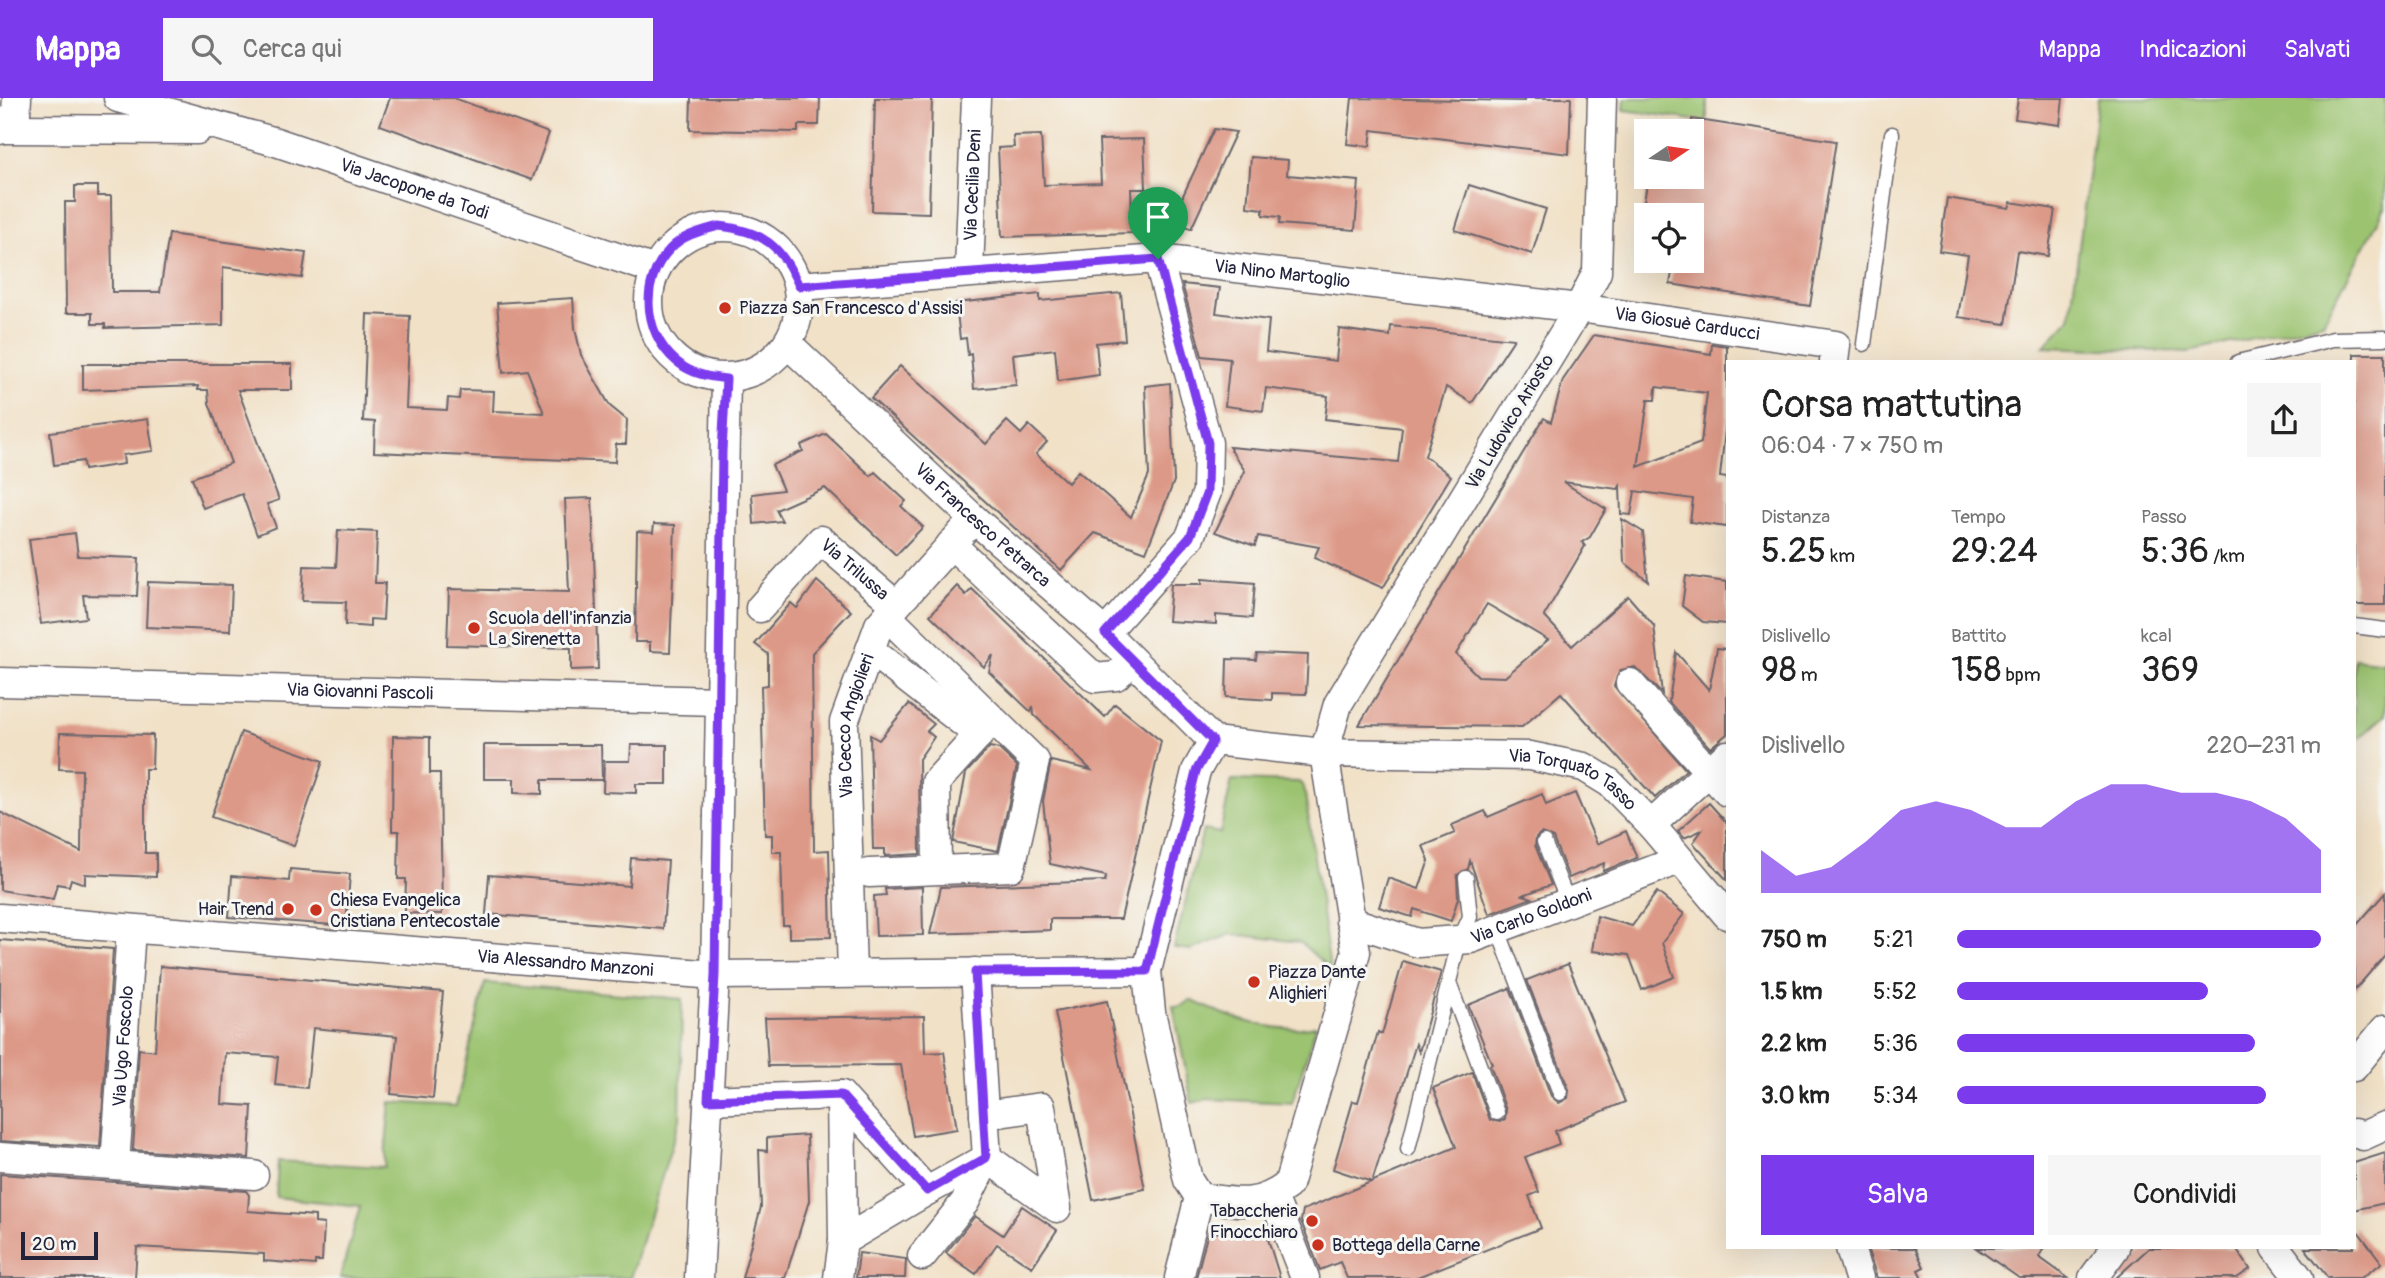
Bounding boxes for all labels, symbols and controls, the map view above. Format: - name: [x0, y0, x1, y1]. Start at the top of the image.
- search box: [163, 18, 653, 81]
- text: Mappa: [35, 29, 121, 70]
- icon: search: [187, 30, 225, 68]
- text: Cerca qui: [243, 33, 342, 65]
- text: Mappa: [2039, 35, 2101, 64]
- text: Indicazioni: [2139, 35, 2246, 64]
- text: Salvati: [2284, 35, 2350, 64]
- north arrow: [1634, 119, 1704, 189]
- map controls: [1634, 119, 1704, 273]
- street label: Via Cecilia Deni: [959, 129, 986, 241]
- street label: Via Jacopone da Todi: [337, 153, 492, 224]
- pin: [1128, 187, 1188, 259]
- icon: arrive: [1139, 198, 1177, 236]
- button: locate: [1634, 203, 1704, 273]
- street label: Via Nino Martoglio: [1213, 254, 1352, 293]
- place label: Piazza San Francesco d'Assisi: [739, 297, 963, 320]
- marker: Piazza San Francesco d'Assisi: [717, 300, 733, 316]
- street label: Via Giosuè Carducci: [1613, 302, 1761, 345]
- street label: Via Ludovico Ariosto: [1461, 350, 1560, 494]
- text: Corsa mattutina: [1761, 381, 2022, 429]
- button: share: [2247, 383, 2321, 457]
- text: 06:04 · 7 × 750 m: [1761, 431, 1943, 460]
- street label: Via Francesco Petrarca: [910, 458, 1056, 592]
- text: Distanza: [1761, 505, 1830, 529]
- text: Tempo: [1951, 505, 2006, 529]
- text: Passo: [2141, 505, 2187, 529]
- text: 5.25: [1761, 529, 1826, 573]
- text: 29:24: [1951, 529, 2038, 573]
- text: 5:36: [2141, 529, 2209, 573]
- street label: Via Trilussa: [816, 533, 894, 605]
- text: km: [1826, 544, 1855, 568]
- text: /km: [2209, 544, 2245, 568]
- place label: Scuola dell'infanzia La Sirenetta: [488, 607, 632, 651]
- marker: Scuola dell'infanzia La Sirenetta: [466, 620, 482, 636]
- text: Dislivello: [1761, 624, 1830, 648]
- text: Battito: [1951, 624, 2007, 648]
- text: kcal: [2141, 624, 2172, 648]
- text: 98: [1761, 648, 1797, 692]
- text: 158: [1951, 648, 2001, 692]
- text: 369: [2141, 648, 2199, 692]
- street label: Via Cecco Angiolieri: [833, 650, 879, 798]
- text: m: [1797, 663, 1818, 687]
- text: bpm: [2001, 663, 2041, 687]
- street label: Via Giovanni Pascoli: [286, 678, 433, 705]
- text: Dislivello: [1761, 731, 1845, 760]
- text: 220–231 m: [2207, 731, 2321, 760]
- street label: Via Torquato Tasso: [1509, 744, 1642, 816]
- street label: Via Carlo Goldoni: [1468, 883, 1595, 950]
- place label: Chiesa Evangelica Cristiana Pentecostale: [330, 889, 500, 933]
- place label: Hair Trend: [198, 898, 274, 921]
- marker: Hair Trend: [280, 901, 296, 917]
- marker: Chiesa Evangelica Cristiana Pentecostale: [308, 902, 324, 918]
- text: 750 m: [1761, 925, 1827, 954]
- text: 5:21: [1873, 925, 1913, 954]
- street label: Via Alessandro Manzoni: [476, 945, 654, 982]
- place label: Piazza Dante Alighieri: [1268, 961, 1366, 1005]
- marker: Piazza Dante Alighieri: [1246, 974, 1262, 990]
- text: 1.5 km: [1761, 977, 1823, 1006]
- text: 5:52: [1873, 977, 1917, 1006]
- street label: Via Ugo Foscolo: [107, 985, 139, 1108]
- text: 2.2 km: [1761, 1029, 1827, 1058]
- text: 5:36: [1873, 1029, 1918, 1058]
- text: 3.0 km: [1761, 1081, 1830, 1110]
- text: 5:34: [1873, 1081, 1918, 1110]
- button: Salva: [1761, 1155, 2034, 1235]
- button: Condividi: [2048, 1155, 2321, 1235]
- place label: Tabaccheria Finocchiaro: [1210, 1200, 1298, 1244]
- marker: Tabaccheria Finocchiaro: [1304, 1213, 1320, 1229]
- scale bar: [21, 1229, 98, 1261]
- text: 20 m: [32, 1232, 77, 1256]
- place label: Bottega della Carne: [1332, 1234, 1480, 1257]
- marker: Bottega della Carne: [1310, 1237, 1326, 1253]

